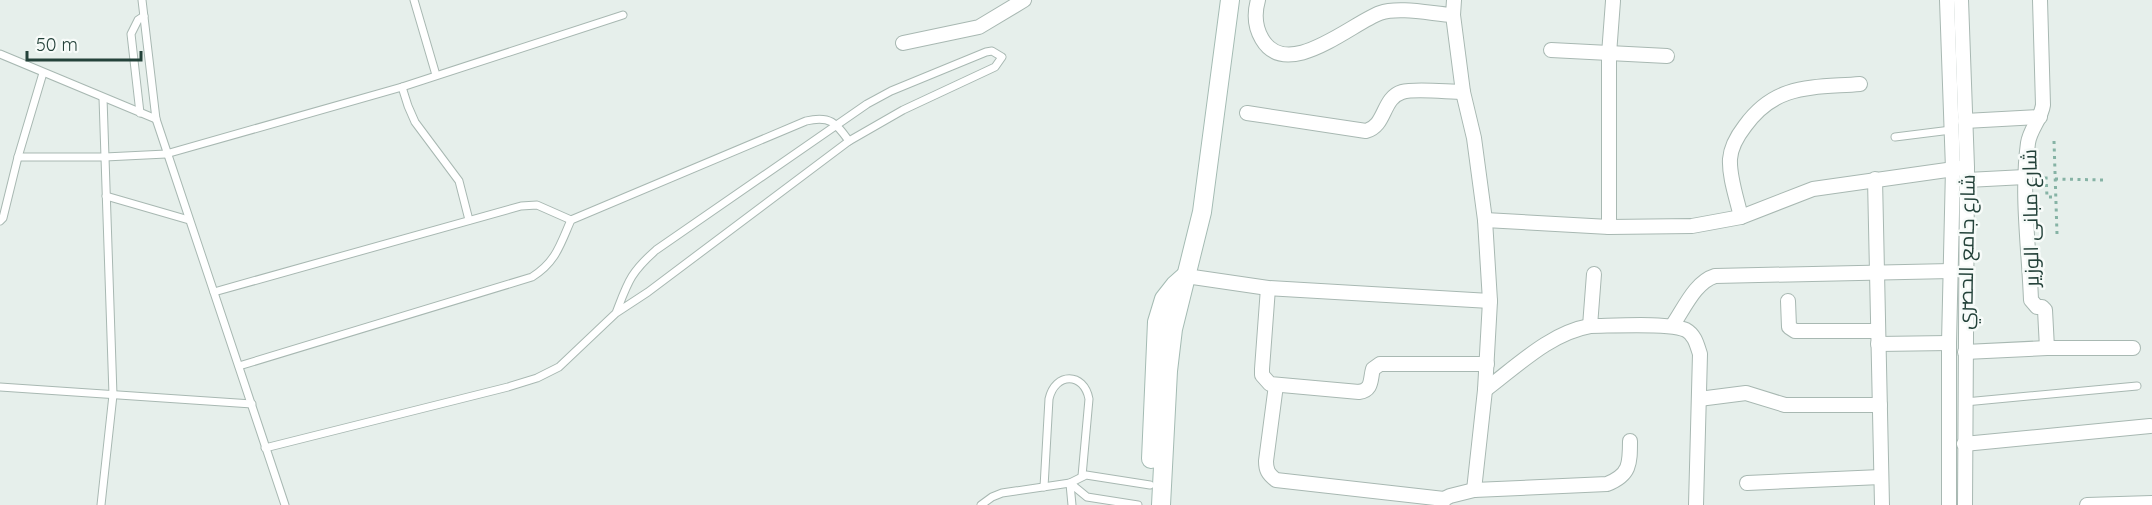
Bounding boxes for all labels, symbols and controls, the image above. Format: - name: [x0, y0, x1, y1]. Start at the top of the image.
- scale bar: [27, 24, 141, 62]
- text: 50 m: [36, 33, 78, 56]
- street label: شارع مبانى الوزير: [2016, 149, 2046, 288]
- street label: شارع جامع الحصري: [1952, 174, 1984, 330]

